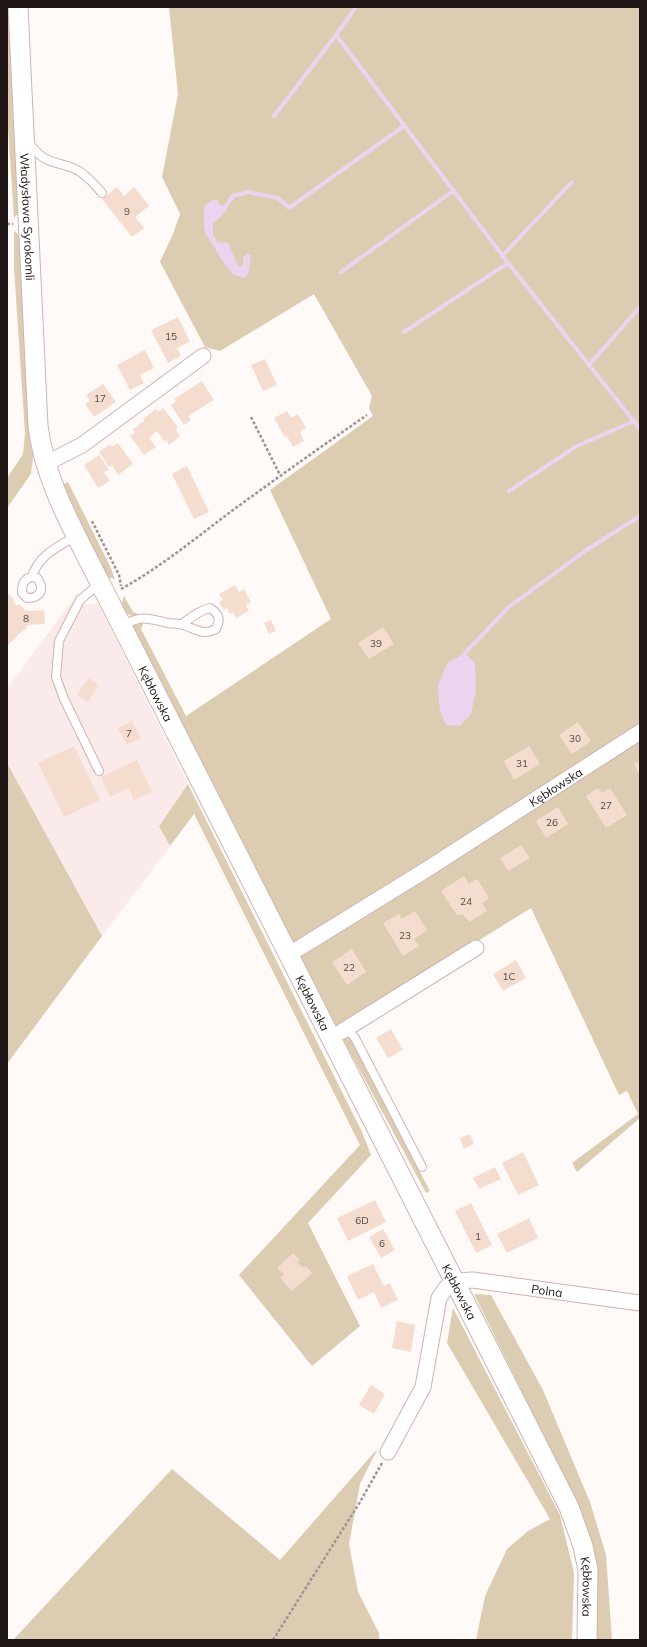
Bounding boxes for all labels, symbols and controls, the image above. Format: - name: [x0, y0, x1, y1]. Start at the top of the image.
- street label: Władysława Syrokomli: [17, 153, 39, 281]
- house number: 9: [124, 205, 130, 218]
- house number: 15: [165, 330, 177, 343]
- house number: 17: [94, 392, 106, 405]
- house number: 8: [23, 612, 29, 625]
- house number: 39: [370, 637, 382, 650]
- street label: Kębłowska: [136, 663, 176, 724]
- house number: 7: [126, 727, 132, 740]
- house number: 30: [569, 732, 581, 745]
- house number: 31: [516, 757, 528, 770]
- street label: Kębłowska: [526, 764, 585, 809]
- house number: 27: [600, 799, 612, 812]
- house number: 26: [546, 816, 558, 829]
- house number: 24: [460, 895, 472, 908]
- house number: 23: [399, 929, 411, 942]
- house number: 22: [343, 961, 355, 974]
- house number: 1C: [503, 970, 516, 983]
- street label: Kębłowska: [293, 972, 333, 1033]
- house number: 6D: [355, 1214, 369, 1227]
- house number: 1: [475, 1230, 481, 1243]
- house number: 6: [379, 1237, 385, 1250]
- street label: Kębłowska: [439, 1261, 480, 1322]
- street label: Polna: [530, 1281, 564, 1300]
- street label: Kębłowska: [578, 1555, 595, 1617]

